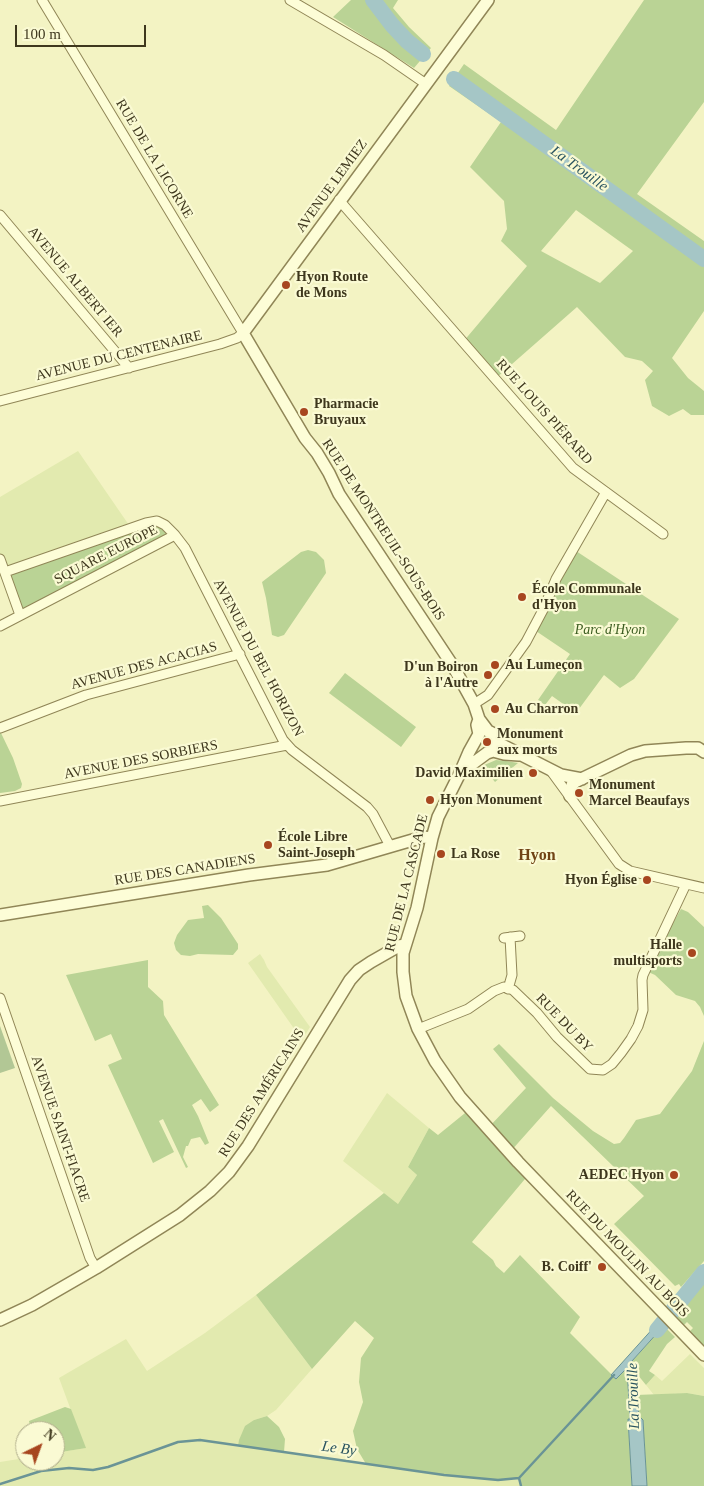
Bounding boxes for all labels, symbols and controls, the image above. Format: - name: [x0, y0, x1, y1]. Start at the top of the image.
- scale bar: [18, 15, 149, 47]
- text: 100 m: [23, 26, 61, 42]
- street label: RUE DE LA LICORNE: [112, 96, 196, 222]
- street label: AVENUE LEMIEZ: [293, 136, 371, 236]
- water label: La Trouille: [547, 142, 611, 196]
- street label: AVENUE ALBERT IER: [24, 223, 126, 341]
- place label: Hyon Route de Mons: [296, 269, 368, 302]
- marker: Hyon Route de Mons: [280, 279, 292, 291]
- street label: AVENUE DU CENTENAIRE: [34, 327, 204, 385]
- street label: RUE LOUIS PIÉRARD: [492, 356, 596, 468]
- place label: Pharmacie Bruyaux: [314, 396, 379, 428]
- marker: Pharmacie Bruyaux: [298, 406, 310, 418]
- street label: RUE DE MONTREUIL-SOUS-BOIS: [318, 436, 448, 624]
- street label: SQUARE EUROPE: [51, 522, 161, 588]
- street label: AVENUE DU BEL HORIZON: [209, 576, 307, 740]
- place label: École Communale d'Hyon: [532, 581, 641, 614]
- marker: École Communale d'Hyon: [516, 591, 528, 603]
- park label: Parc d'Hyon: [575, 622, 645, 638]
- street label: AVENUE DES ACACIAS: [69, 638, 219, 694]
- place label: Au Lumeçon: [505, 657, 582, 673]
- place label: D'un Boiron à l'Autre: [404, 659, 478, 692]
- marker: Au Lumeçon: [489, 659, 501, 671]
- marker: D'un Boiron à l'Autre: [482, 669, 494, 681]
- place label: Au Charron: [505, 701, 578, 717]
- marker: Au Charron: [489, 703, 501, 715]
- place label: Monument aux morts: [497, 726, 563, 759]
- marker: Monument aux morts: [481, 736, 493, 748]
- street label: AVENUE DES SORBIERS: [63, 737, 219, 783]
- place label: David Maximilien: [415, 765, 523, 781]
- marker: David Maximilien: [527, 767, 539, 779]
- place label: Monument Marcel Beaufays: [589, 777, 689, 810]
- marker: Monument Marcel Beaufays: [573, 787, 585, 799]
- place label: Hyon Monument: [440, 792, 542, 808]
- marker: Hyon Monument: [424, 794, 436, 806]
- street label: RUE DE LA CASCADE: [382, 812, 432, 954]
- place label: École Libre Saint-Joseph: [278, 829, 355, 862]
- marker: École Libre Saint-Joseph: [262, 839, 274, 851]
- place label: La Rose: [451, 846, 500, 862]
- district label: Hyon: [518, 846, 556, 866]
- marker: La Rose: [435, 848, 447, 860]
- street label: RUE DES CANADIENS: [113, 851, 257, 889]
- place label: Hyon Église: [565, 872, 637, 888]
- marker: Hyon Église: [641, 874, 653, 886]
- place label: Halle multisports: [614, 937, 682, 970]
- marker: Halle multisports: [686, 947, 698, 959]
- street label: RUE DU BY: [532, 990, 596, 1056]
- street label: RUE DES AMÉRICAINS: [216, 1026, 308, 1160]
- street label: AVENUE SAINT-FIACRE: [27, 1054, 93, 1204]
- place label: AEDEC Hyon: [579, 1167, 664, 1183]
- marker: AEDEC Hyon: [668, 1169, 680, 1181]
- street label: RUE DU MOULIN AU BOIS: [562, 1187, 692, 1321]
- place label: B. Coiff': [541, 1259, 592, 1275]
- marker: B. Coiff': [596, 1261, 608, 1273]
- water label: La Trouille: [624, 1362, 644, 1430]
- north arrow: [15, 1421, 65, 1471]
- text: N: [41, 1426, 58, 1444]
- water label: Le By: [321, 1438, 357, 1460]

